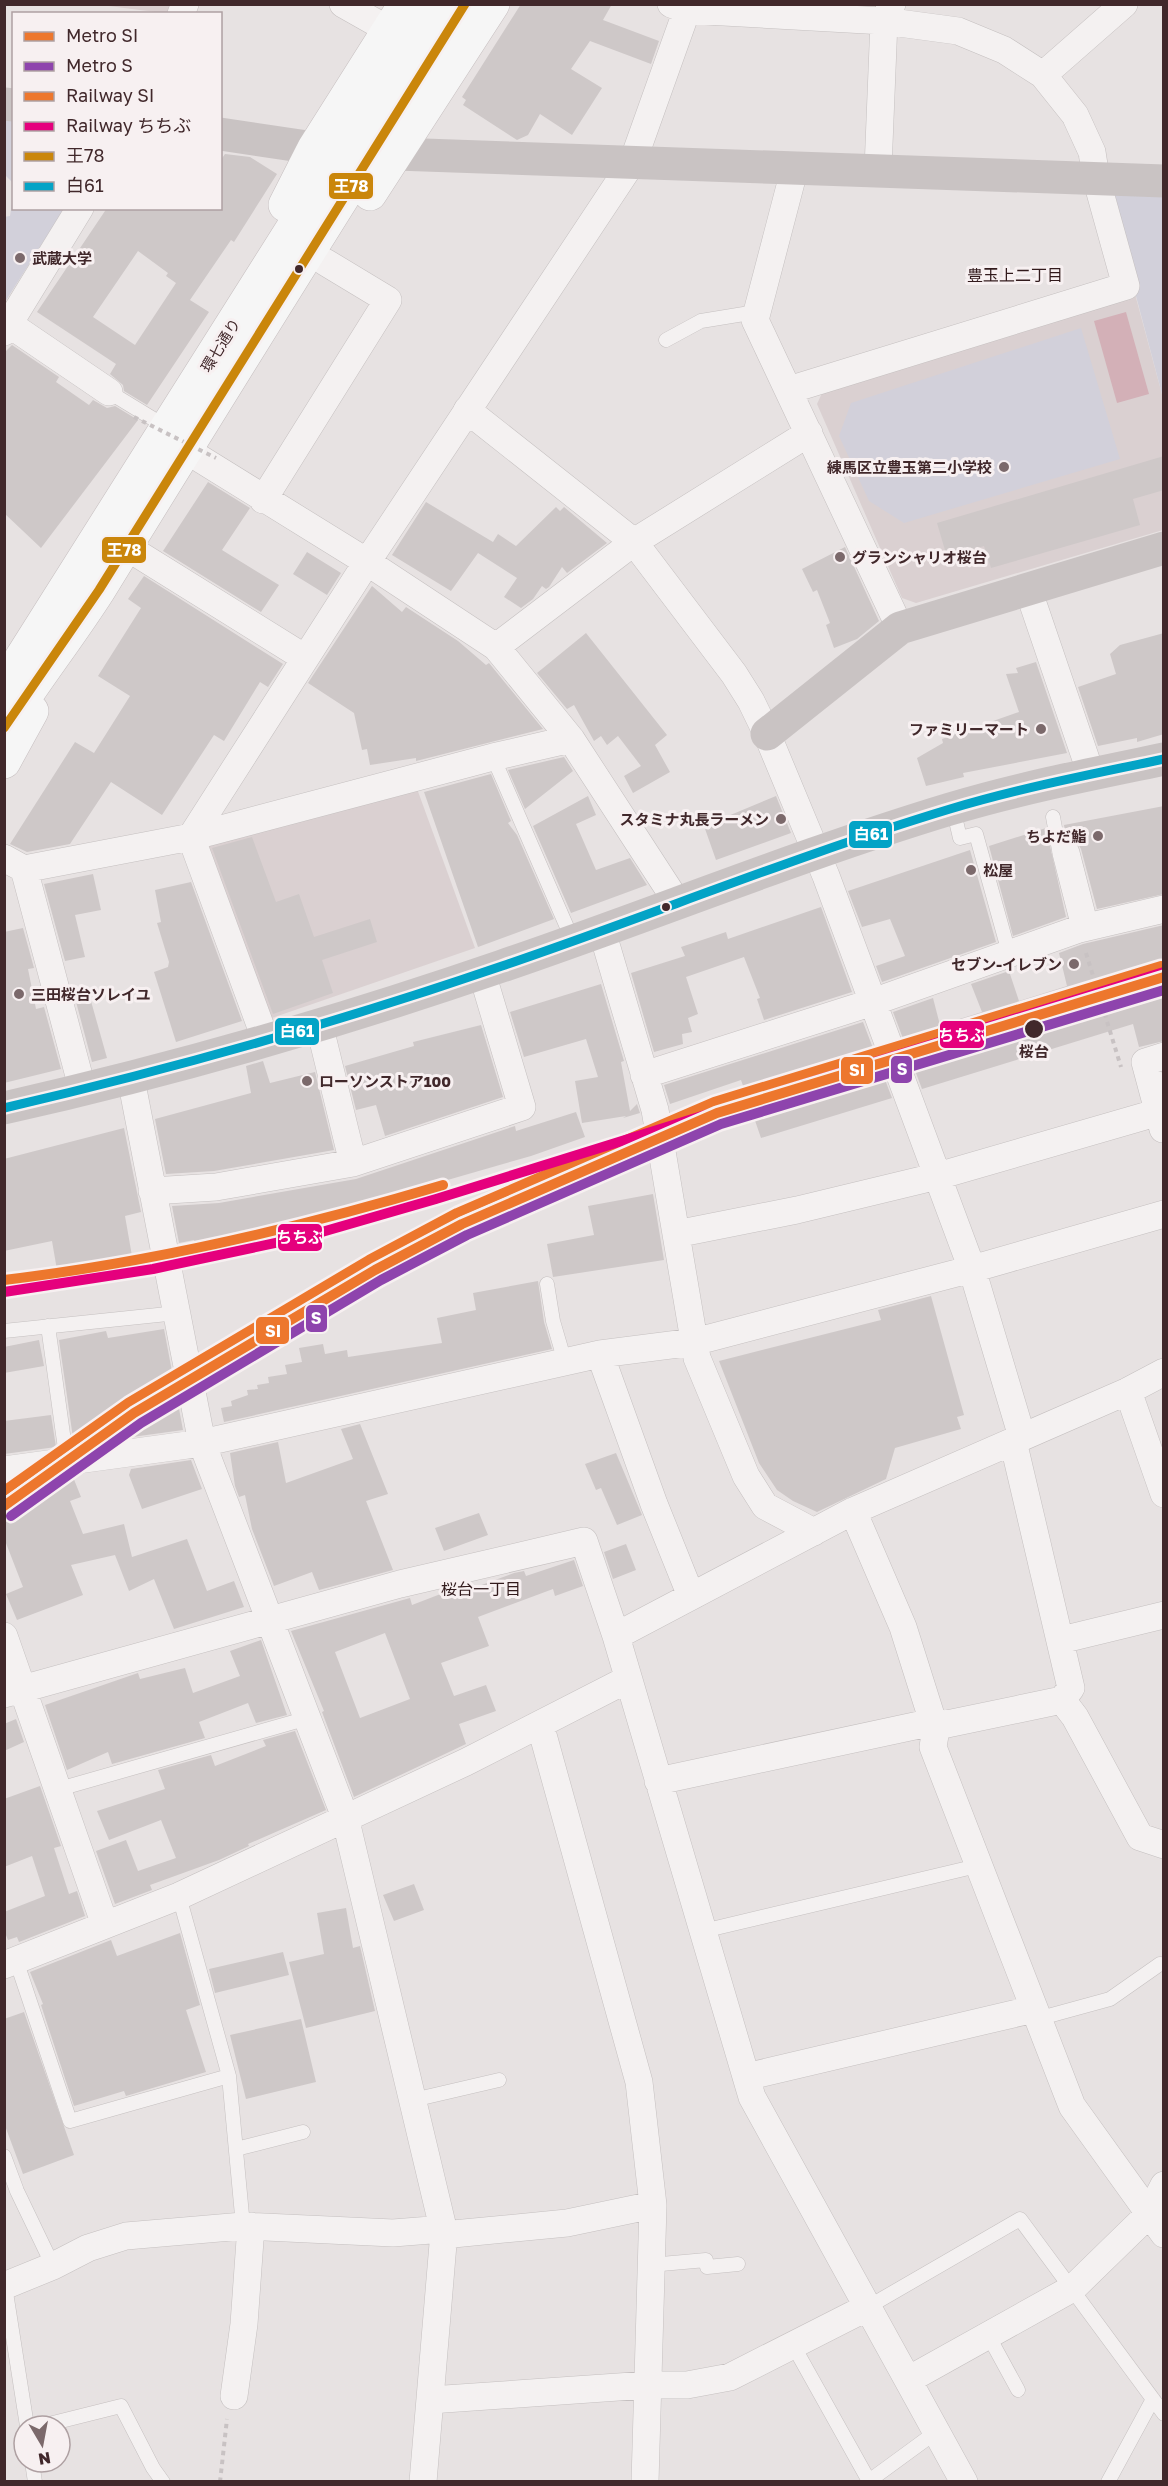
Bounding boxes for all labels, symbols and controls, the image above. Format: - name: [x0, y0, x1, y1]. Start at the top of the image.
- legend: [12, 12, 222, 210]
- text: Metro SI: [66, 24, 138, 46]
- text: Metro S: [66, 54, 133, 76]
- text: Railway SI: [66, 84, 154, 106]
- text: Railway ちちぶ: [66, 114, 191, 136]
- text: 王78: [66, 144, 105, 166]
- line badge: 王78: [328, 172, 374, 200]
- text: 白61: [66, 174, 104, 196]
- text: 王78: [334, 176, 368, 196]
- place label: 武蔵大学: [32, 249, 92, 267]
- marker: 武蔵大学: [13, 251, 27, 265]
- unlabelled marker: [293, 263, 305, 275]
- district label: 豊玉上二丁目: [967, 265, 1063, 285]
- street label: 環七通り: [196, 315, 244, 375]
- place label: 練馬区立豊玉第二小学校: [827, 458, 992, 476]
- marker: 練馬区立豊玉第二小学校: [997, 460, 1011, 474]
- line badge: 王78: [101, 536, 147, 564]
- text: 王78: [107, 540, 141, 560]
- place label: グランシャリオ桜台: [852, 548, 987, 566]
- marker: グランシャリオ桜台: [833, 550, 847, 564]
- place label: ファミリーマート: [909, 720, 1029, 738]
- marker: ファミリーマート: [1034, 722, 1048, 736]
- place label: スタミナ丸長ラーメン: [620, 810, 769, 828]
- marker: スタミナ丸長ラーメン: [774, 812, 788, 826]
- line badge: 白61: [848, 820, 893, 849]
- text: 白61: [854, 824, 888, 844]
- place label: ちよだ鮨: [1026, 827, 1087, 845]
- marker: ちよだ鮨: [1091, 829, 1105, 843]
- place label: 松屋: [983, 861, 1013, 879]
- marker: 松屋: [964, 863, 978, 877]
- unlabelled marker: [660, 901, 672, 913]
- place label: セブン-イレブン: [951, 955, 1062, 973]
- marker: セブン-イレブン: [1067, 957, 1081, 971]
- place label: 三田桜台ソレイユ: [31, 985, 151, 1003]
- marker: 三田桜台ソレイユ: [12, 987, 26, 1001]
- line badge: 白61: [274, 1017, 320, 1046]
- marker: 桜台: [1023, 1018, 1045, 1040]
- line badge: ちちぶ: [939, 1020, 985, 1049]
- text: 白61: [280, 1021, 314, 1041]
- text: ちちぶ: [938, 1025, 986, 1045]
- place label: 桜台: [1019, 1042, 1049, 1060]
- line badge: S: [890, 1055, 913, 1084]
- line badge: SI: [840, 1056, 874, 1085]
- text: S: [897, 1059, 908, 1079]
- text: SI: [849, 1060, 865, 1080]
- place label: ローソンストア100: [319, 1072, 451, 1090]
- marker: ローソンストア100: [300, 1074, 314, 1088]
- line badge: ちちぶ: [277, 1223, 323, 1252]
- text: ちちぶ: [276, 1227, 324, 1247]
- line badge: S: [305, 1304, 328, 1333]
- text: S: [311, 1308, 322, 1328]
- line badge: SI: [255, 1316, 290, 1345]
- text: SI: [265, 1321, 281, 1341]
- district label: 桜台一丁目: [441, 1579, 521, 1599]
- north arrow: [12, 2414, 72, 2474]
- text: N: [37, 2448, 52, 2470]

